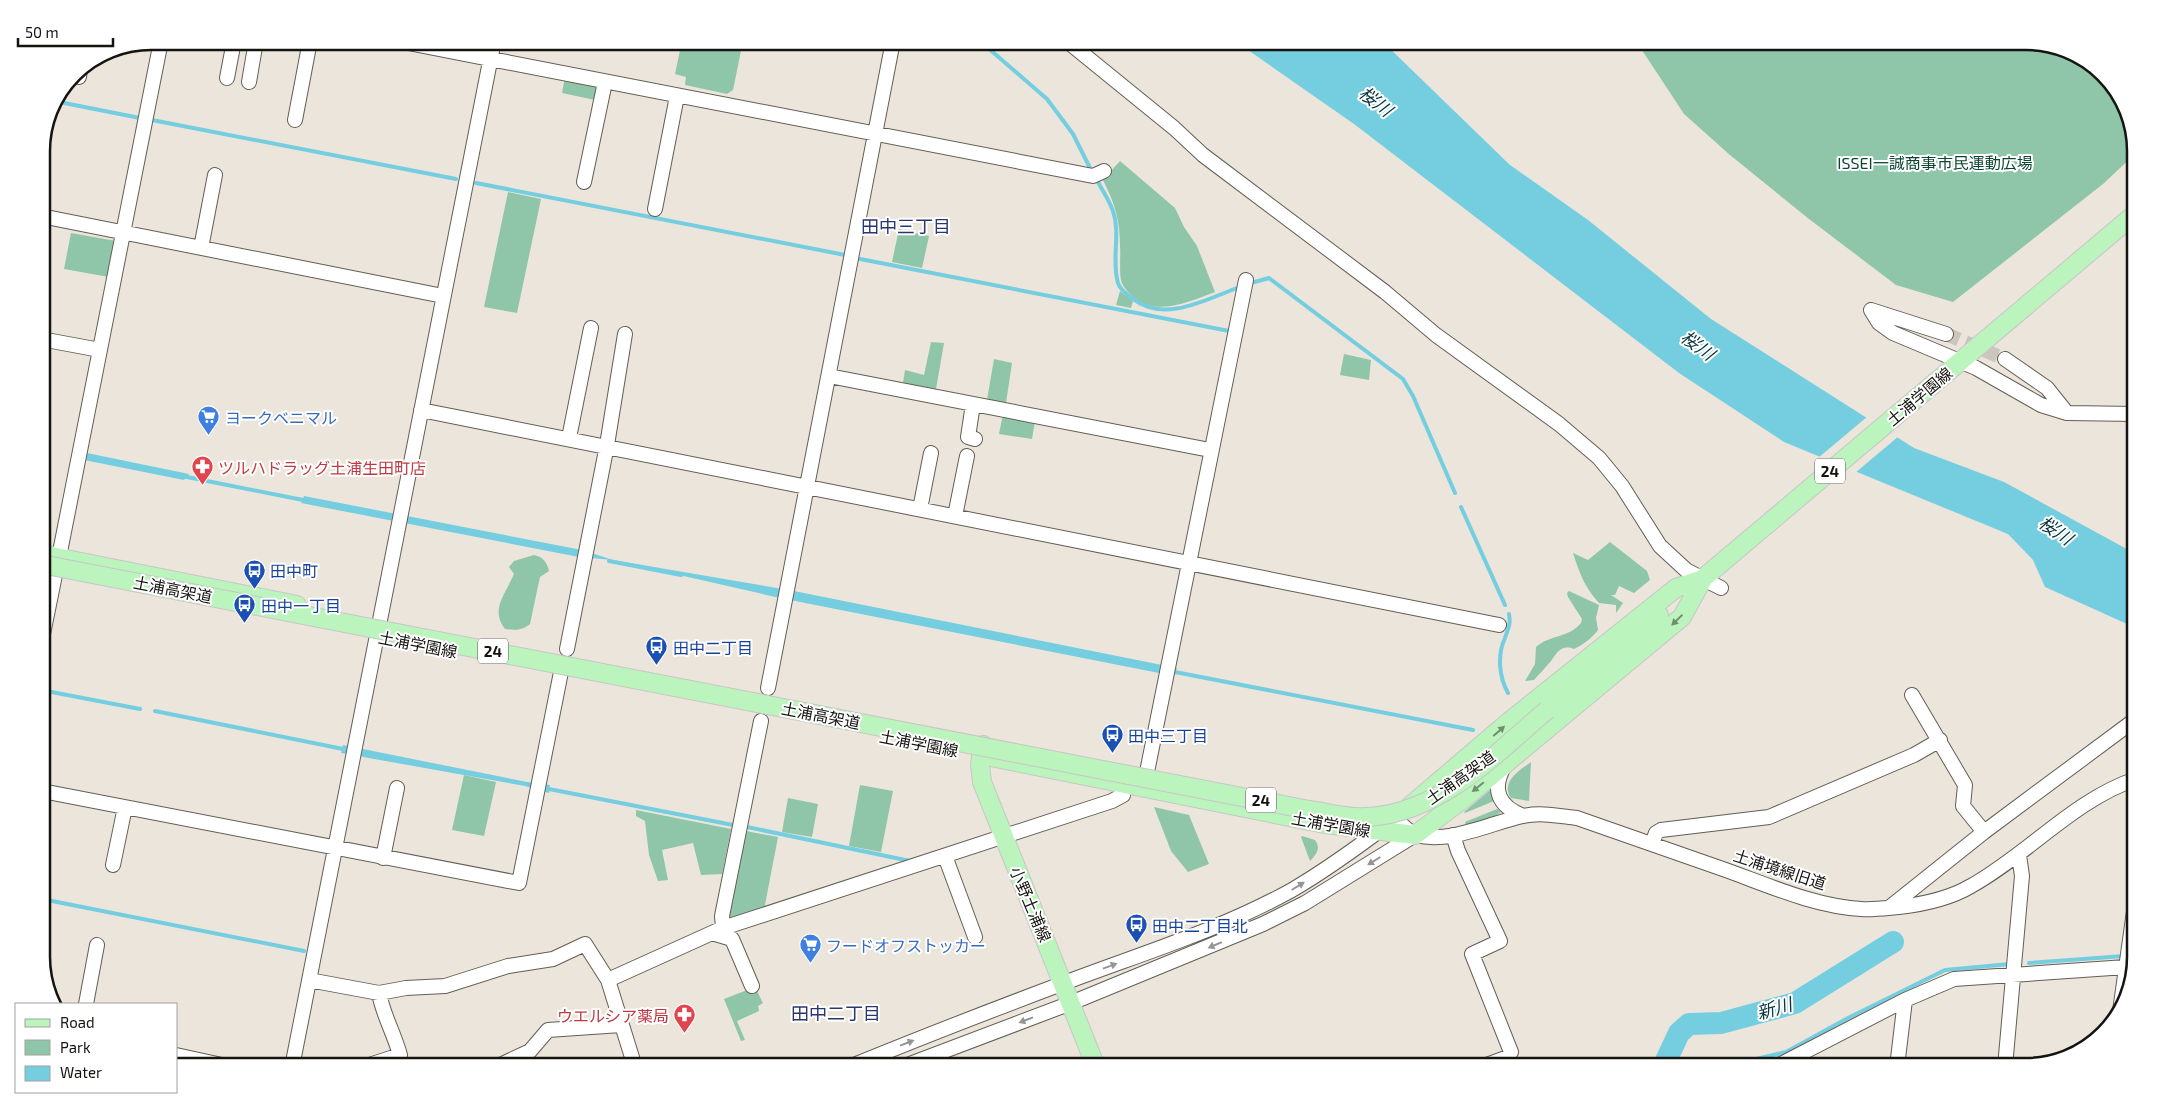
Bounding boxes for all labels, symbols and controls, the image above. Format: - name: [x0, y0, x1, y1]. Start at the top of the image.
- scale bar: [18, 15, 112, 47]
- text: 50 m: [25, 23, 59, 41]
- water label: 桜川: [1355, 81, 1399, 122]
- park label: ISSEI一誠商事市民運動広場: [1837, 153, 2033, 172]
- district label: 田中三丁目: [861, 215, 951, 237]
- water label: 桜川: [1677, 326, 1721, 366]
- street label: 土浦学園線: [1882, 363, 1956, 429]
- supermarket icon: ヨークベニマル: [197, 405, 221, 436]
- place label: ヨークベニマル: [225, 408, 337, 427]
- pharmacy icon: ツルハドラッグ土浦生田町店: [190, 455, 214, 486]
- place label: ツルハドラッグ土浦生田町店: [218, 458, 426, 477]
- road number: 24: [1815, 458, 1845, 484]
- water label: 桜川: [2035, 511, 2079, 550]
- bus stop icon: 田中町: [242, 558, 266, 589]
- place label: 田中町: [270, 561, 318, 580]
- street label: 土浦高架道: [132, 572, 214, 606]
- bus stop icon: 田中一丁目: [233, 593, 257, 624]
- place label: 田中一丁目: [261, 596, 341, 615]
- one-way arrow: [1672, 614, 1684, 626]
- street label: 土浦学園線: [377, 627, 459, 661]
- bus stop icon: 田中二丁目: [645, 635, 669, 666]
- road number: 24: [478, 638, 508, 664]
- place label: 田中二丁目: [673, 638, 753, 657]
- street label: 土浦高架道: [780, 698, 862, 732]
- bus stop icon: 田中三丁目: [1100, 723, 1124, 754]
- one-way arrow: [1492, 725, 1505, 736]
- street label: 土浦学園線: [878, 726, 960, 760]
- place label: 田中三丁目: [1128, 726, 1208, 745]
- street label: 土浦高架道: [1422, 746, 1498, 808]
- one-way arrow: [1472, 781, 1485, 792]
- road number: 24: [1246, 788, 1276, 812]
- street label: 土浦学園線: [1290, 808, 1372, 840]
- street label: 土浦境線旧道: [1731, 845, 1829, 893]
- one-way arrow: [1368, 857, 1381, 866]
- street label: 小野土浦線: [1007, 863, 1055, 945]
- one-way arrow: [1292, 881, 1305, 890]
- bus stop icon: 田中二丁目北: [1124, 913, 1148, 944]
- place label: 田中二丁目北: [1152, 916, 1248, 935]
- supermarket icon: フードオフストッカー: [798, 933, 822, 964]
- place label: フードオフストッカー: [826, 936, 986, 955]
- one-way arrow: [1208, 941, 1222, 949]
- one-way arrow: [1102, 962, 1117, 969]
- water label: 新川: [1754, 992, 1796, 1024]
- district label: 田中二丁目: [791, 1002, 881, 1024]
- legend: [15, 1003, 178, 1093]
- pharmacy icon: ウエルシア薬局: [673, 1003, 697, 1034]
- place label: ウエルシア薬局: [557, 1006, 669, 1025]
- text: Road: [60, 1013, 95, 1031]
- one-way arrow: [1018, 1016, 1033, 1024]
- text: Park: [60, 1038, 91, 1056]
- one-way arrow: [900, 1039, 915, 1046]
- text: Water: [60, 1063, 102, 1081]

